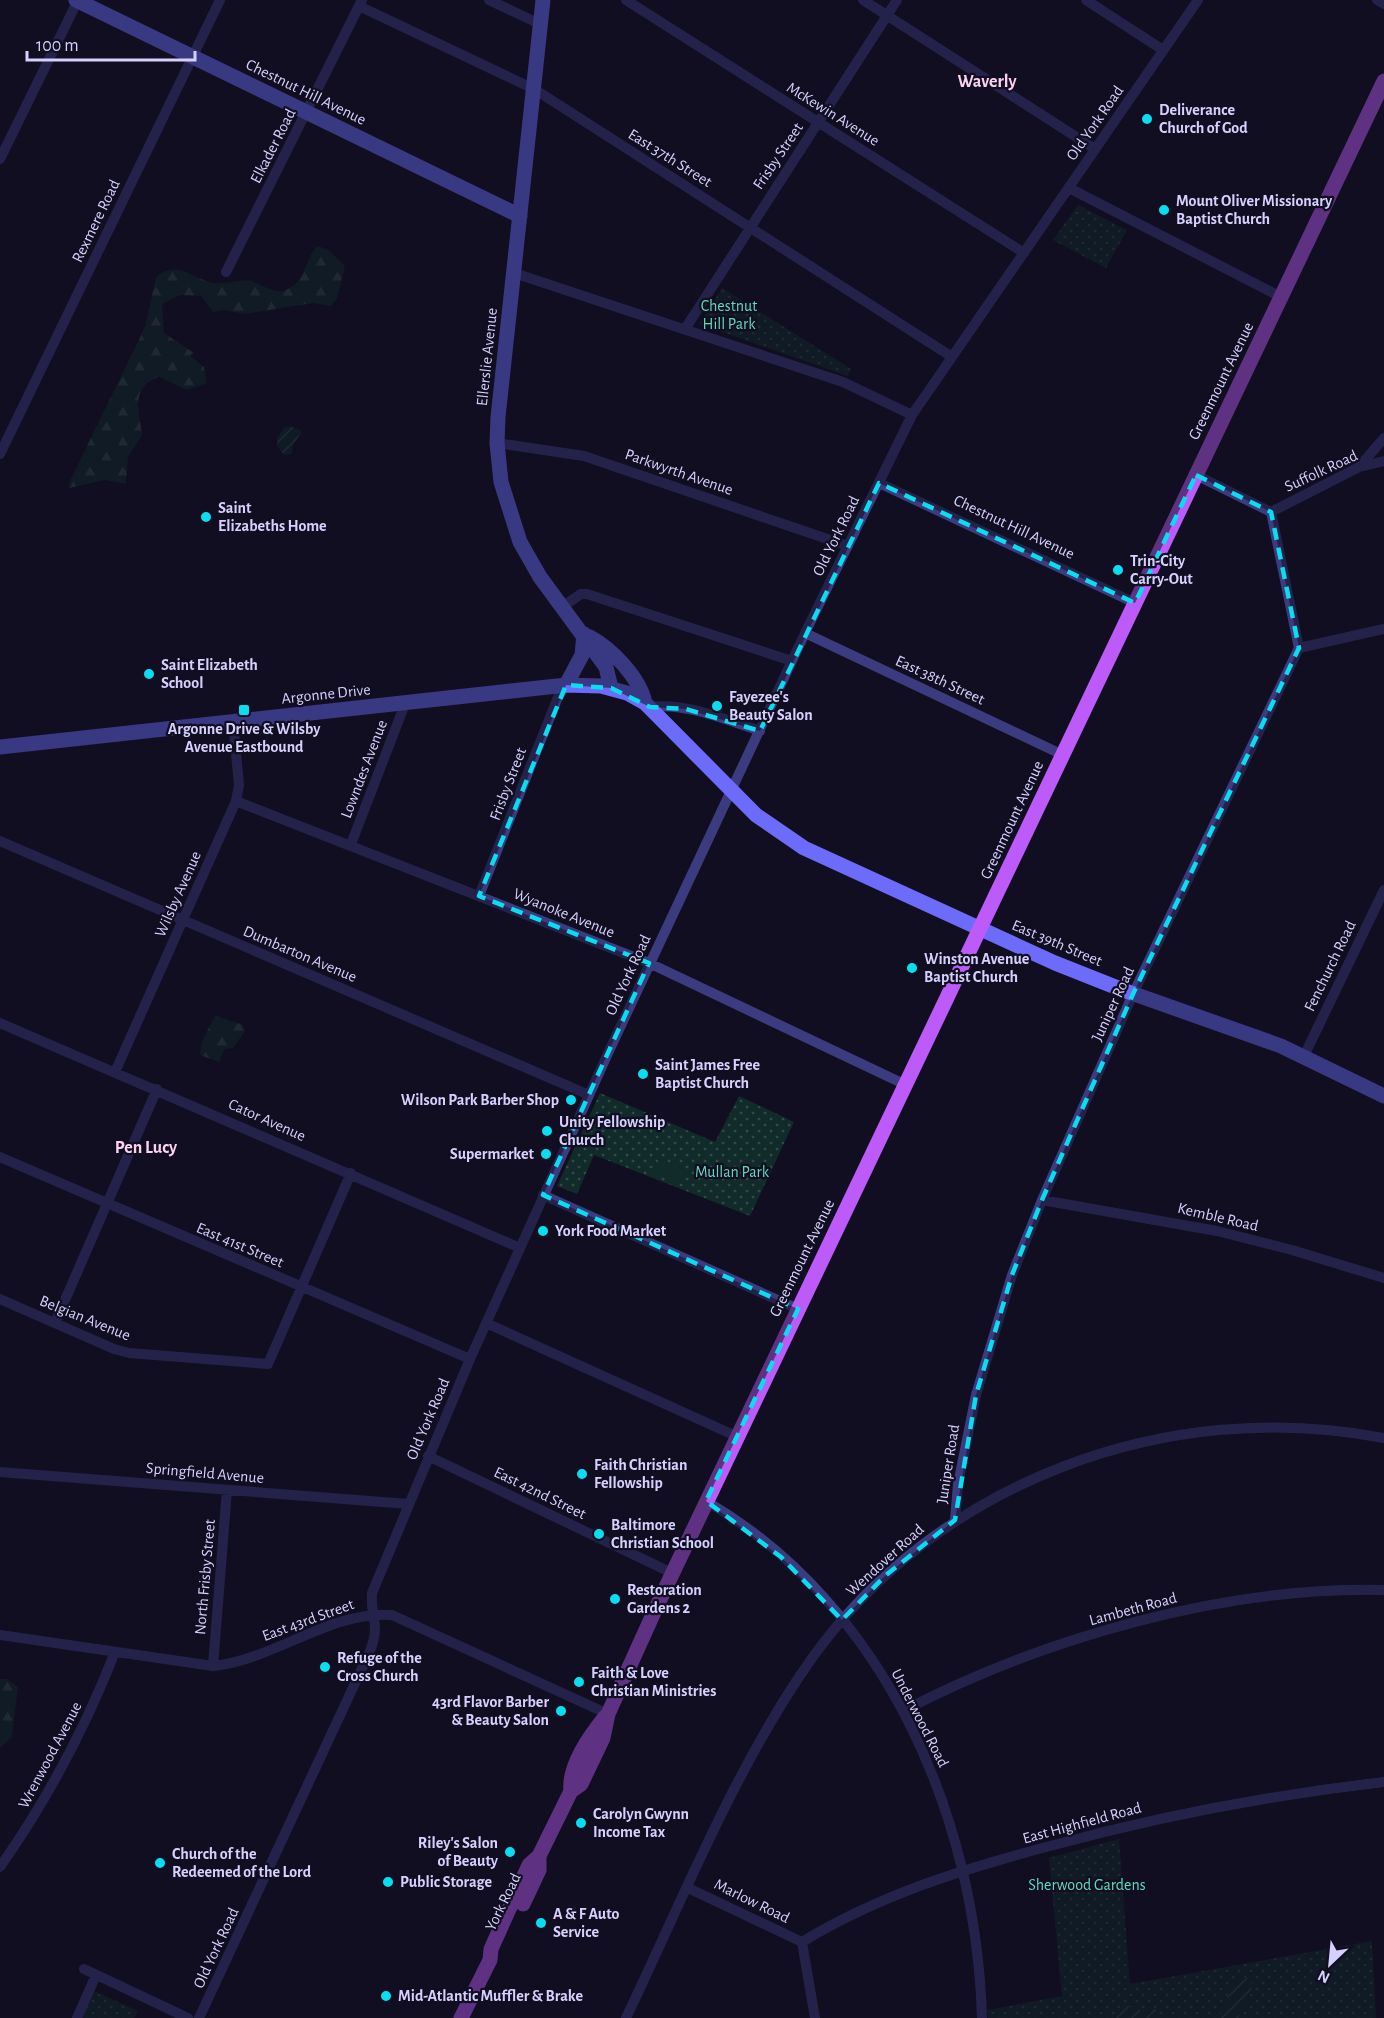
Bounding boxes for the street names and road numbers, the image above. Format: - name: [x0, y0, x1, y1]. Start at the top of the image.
- street label: Chestnut Hill Avenue: [244, 56, 368, 128]
- street label: McKewin Avenue: [784, 79, 882, 149]
- street label: Old York Road: [1063, 83, 1127, 163]
- street label: Elkader Road: [247, 106, 299, 186]
- street label: Frisby Street: [750, 120, 807, 193]
- street label: East 37th Street: [625, 126, 715, 190]
- street label: Rexmere Road: [69, 177, 123, 265]
- street label: Ellerslie Avenue: [474, 307, 500, 407]
- street label: Greenmount Avenue: [1186, 320, 1256, 442]
- street label: Parkwyrth Avenue: [623, 446, 735, 499]
- street label: Suffolk Road: [1282, 447, 1360, 495]
- street label: Chestnut Hill Avenue: [951, 492, 1077, 562]
- street label: Old York Road: [810, 493, 862, 579]
- street label: East 38th Street: [893, 652, 987, 708]
- street label: Argonne Drive: [281, 681, 371, 707]
- street label: Lowndes Avenue: [338, 718, 390, 820]
- street label: Frisby Street: [487, 745, 530, 823]
- street label: Greenmount Avenue: [978, 758, 1046, 882]
- street label: Wilsby Avenue: [152, 849, 205, 940]
- street label: Wyanoke Avenue: [511, 885, 617, 941]
- street label: East 39th Street: [1010, 917, 1104, 969]
- street label: Fenchurch Road: [1301, 918, 1359, 1014]
- street label: Dumbarton Avenue: [241, 923, 359, 985]
- street label: Old York Road: [602, 932, 654, 1018]
- street label: Juniper Road: [1089, 964, 1137, 1044]
- street label: Cator Avenue: [226, 1096, 308, 1144]
- street label: Greenmount Avenue: [767, 1197, 837, 1319]
- street label: Kemble Road: [1176, 1200, 1260, 1234]
- street label: East 41st Street: [194, 1219, 286, 1271]
- street label: Belgian Avenue: [37, 1293, 133, 1343]
- street label: Old York Road: [404, 1376, 452, 1462]
- street label: Juniper Road: [934, 1423, 962, 1505]
- street label: Springfield Avenue: [145, 1460, 265, 1486]
- street label: East 42nd Street: [491, 1464, 589, 1522]
- street label: North Frisby Street: [192, 1519, 219, 1636]
- street label: Wendover Road: [843, 1521, 927, 1599]
- street label: Lambeth Road: [1087, 1590, 1179, 1628]
- street label: East 43rd Street: [260, 1596, 356, 1644]
- street label: Underwood Road: [888, 1666, 952, 1770]
- street label: Wrenwood Avenue: [15, 1699, 85, 1811]
- street label: East Highfield Road: [1021, 1799, 1143, 1847]
- street label: York Road: [482, 1871, 524, 1933]
- street label: Marlow Road: [712, 1876, 792, 1926]
- street label: Old York Road: [190, 1905, 242, 1991]

